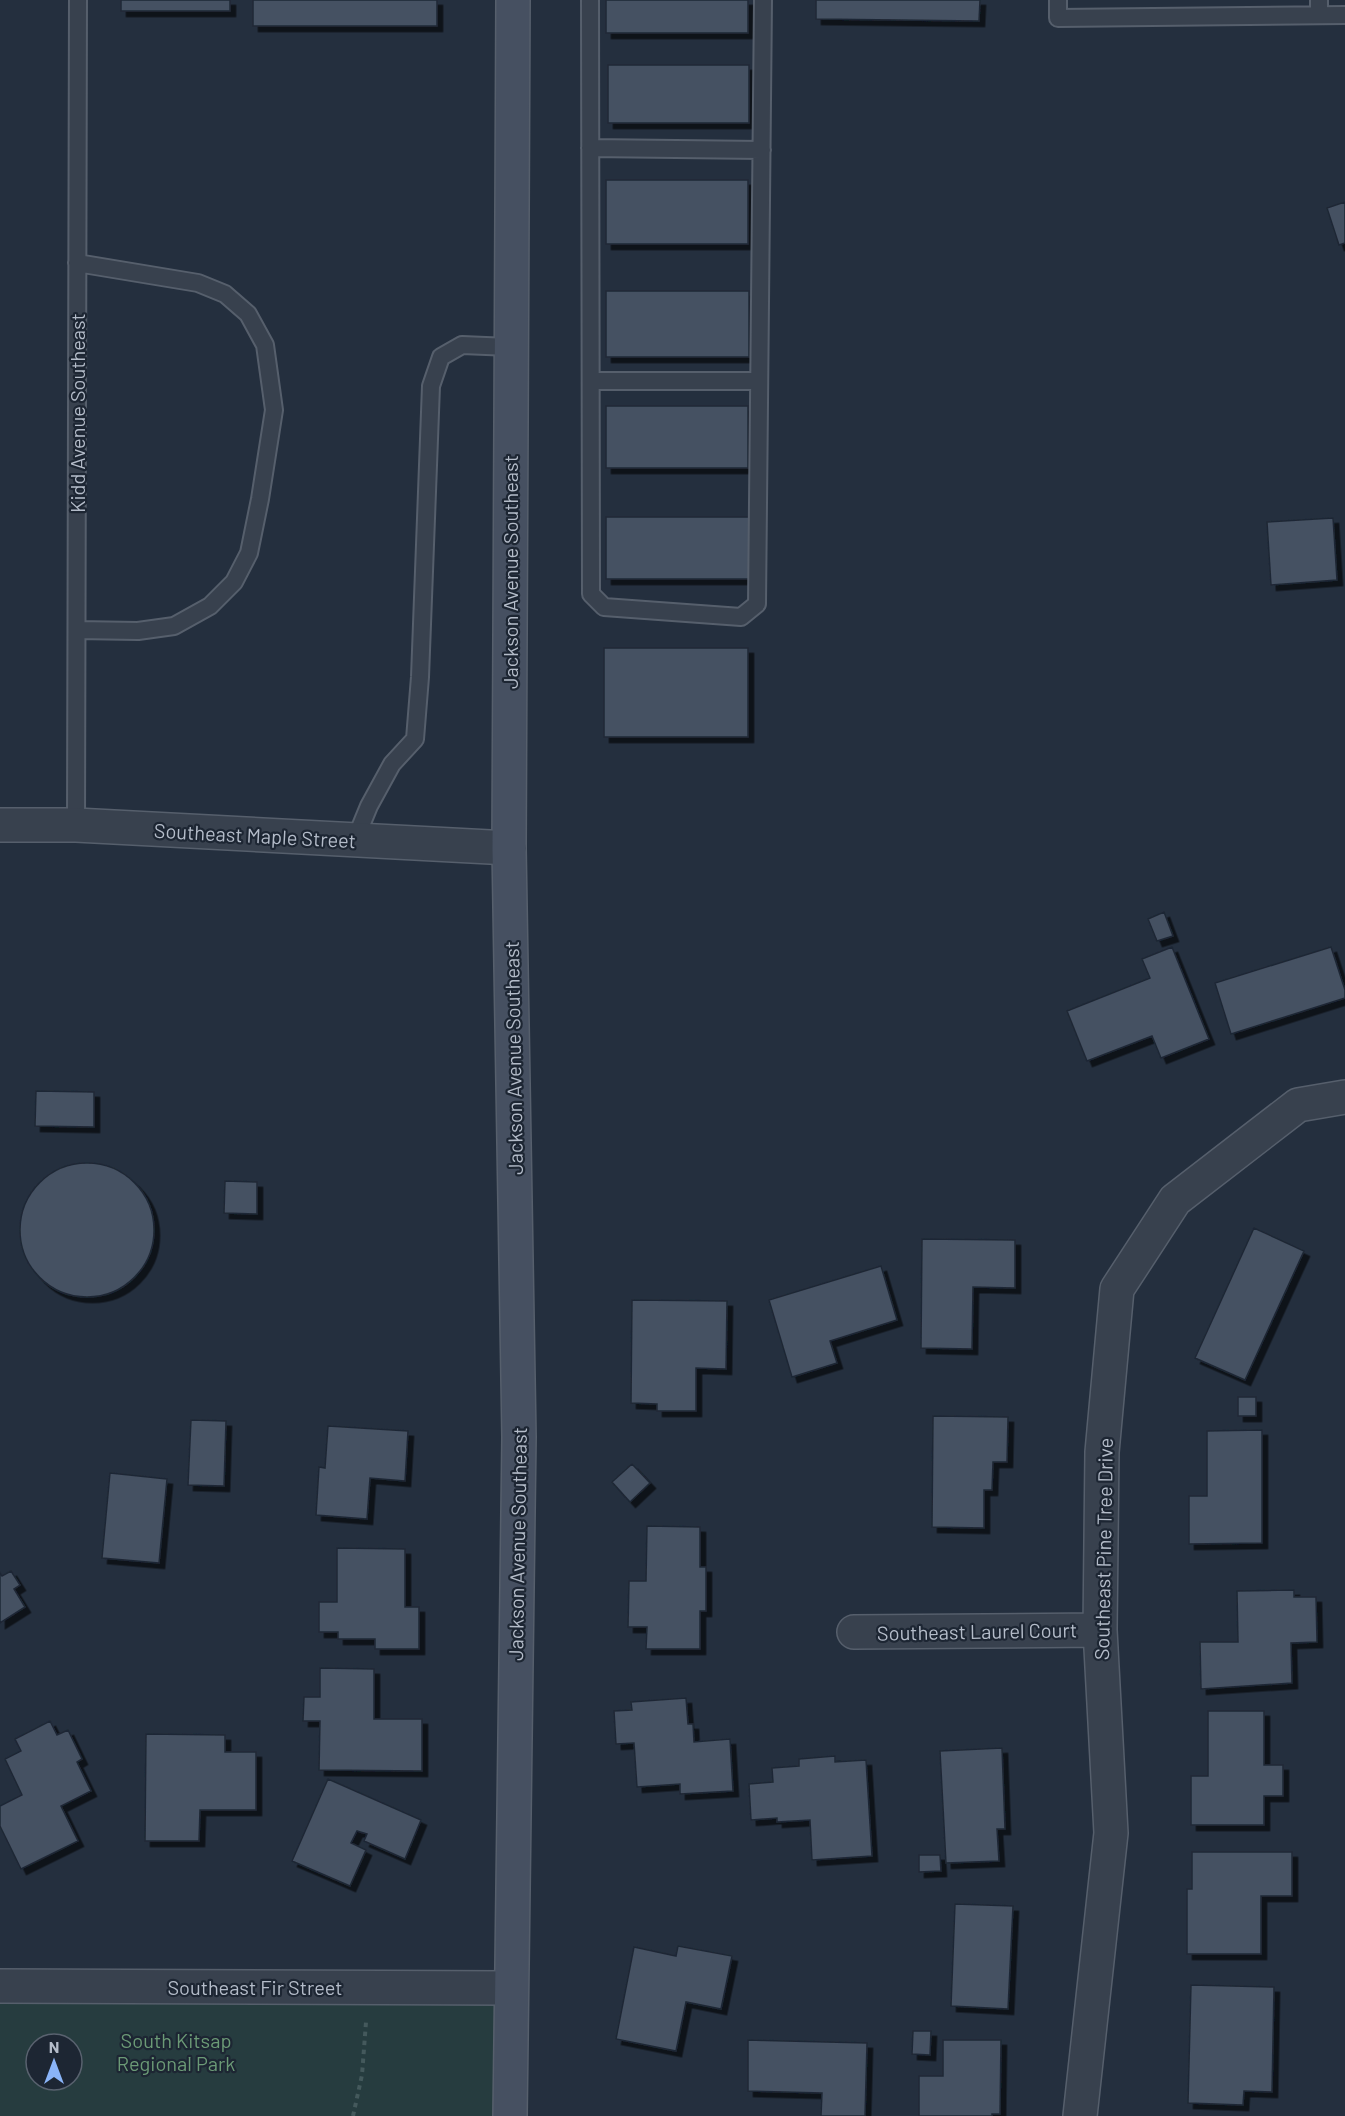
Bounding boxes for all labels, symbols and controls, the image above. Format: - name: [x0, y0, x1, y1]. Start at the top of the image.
- street label: Kidd Avenue Southeast: [65, 313, 89, 513]
- street label: Jackson Avenue Southeast: [498, 455, 522, 689]
- street label: Southeast Maple Street: [153, 818, 357, 852]
- street label: Jackson Avenue Southeast: [499, 941, 527, 1175]
- street label: Jackson Avenue Southeast: [503, 1427, 531, 1661]
- street label: Southeast Pine Tree Drive: [1089, 1438, 1117, 1660]
- street label: Southeast Laurel Court: [877, 1617, 1077, 1645]
- street label: Southeast Fir Street: [167, 1975, 343, 1999]
- park label: South Kitsap Regional Park: [117, 2028, 235, 2075]
- north arrow: [24, 2032, 84, 2092]
- text: N: [49, 2037, 59, 2056]

